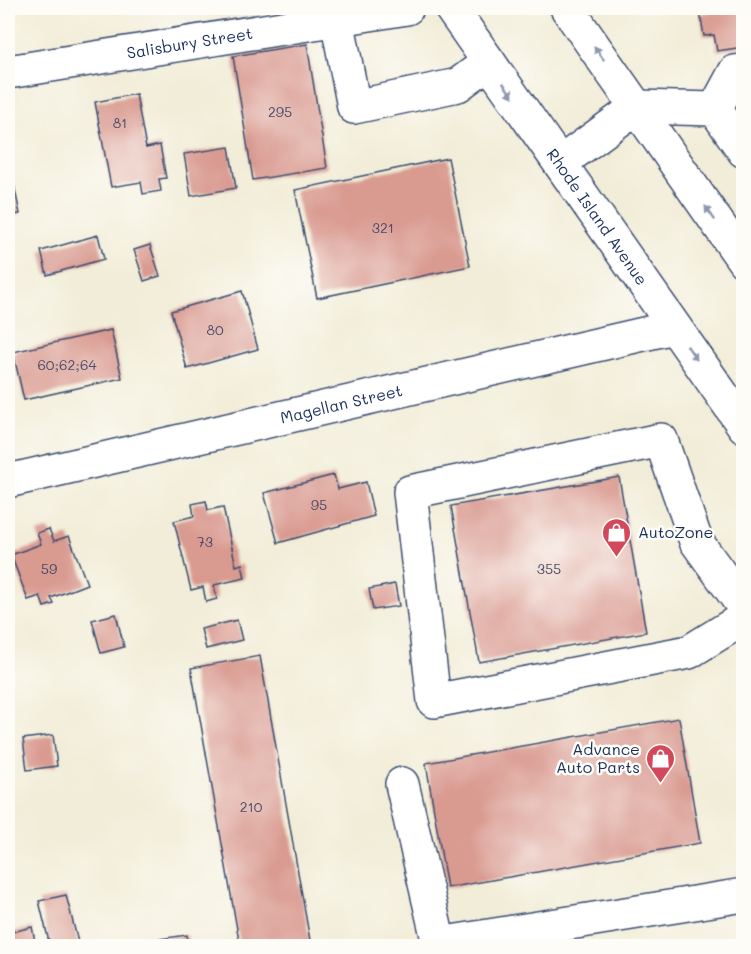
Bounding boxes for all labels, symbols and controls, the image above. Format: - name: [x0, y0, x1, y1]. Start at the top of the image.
- street label: Salisbury Street: [125, 22, 254, 63]
- one-way arrow: [593, 45, 605, 61]
- one-way arrow: [502, 81, 514, 97]
- house number: 295: [268, 102, 292, 121]
- house number: 81: [113, 113, 127, 132]
- street label: Rhode Island Avenue: [543, 144, 653, 289]
- one-way arrow: [705, 205, 716, 221]
- house number: 321: [372, 218, 394, 237]
- house number: 80: [206, 320, 224, 339]
- one-way arrow: [686, 345, 697, 361]
- house number: 60;62;64: [37, 355, 97, 374]
- street label: Magellan Street: [278, 379, 404, 428]
- house number: 95: [311, 495, 327, 514]
- shop icon: AutoZone: [601, 516, 633, 558]
- place label: AutoZone: [638, 521, 713, 542]
- house number: 73: [197, 532, 213, 551]
- house number: 59: [41, 559, 57, 578]
- house number: 355: [537, 559, 561, 578]
- place label: Advance Auto Parts: [556, 738, 640, 777]
- shop icon: Advance Auto Parts: [645, 742, 677, 784]
- house number: 210: [240, 797, 263, 816]

